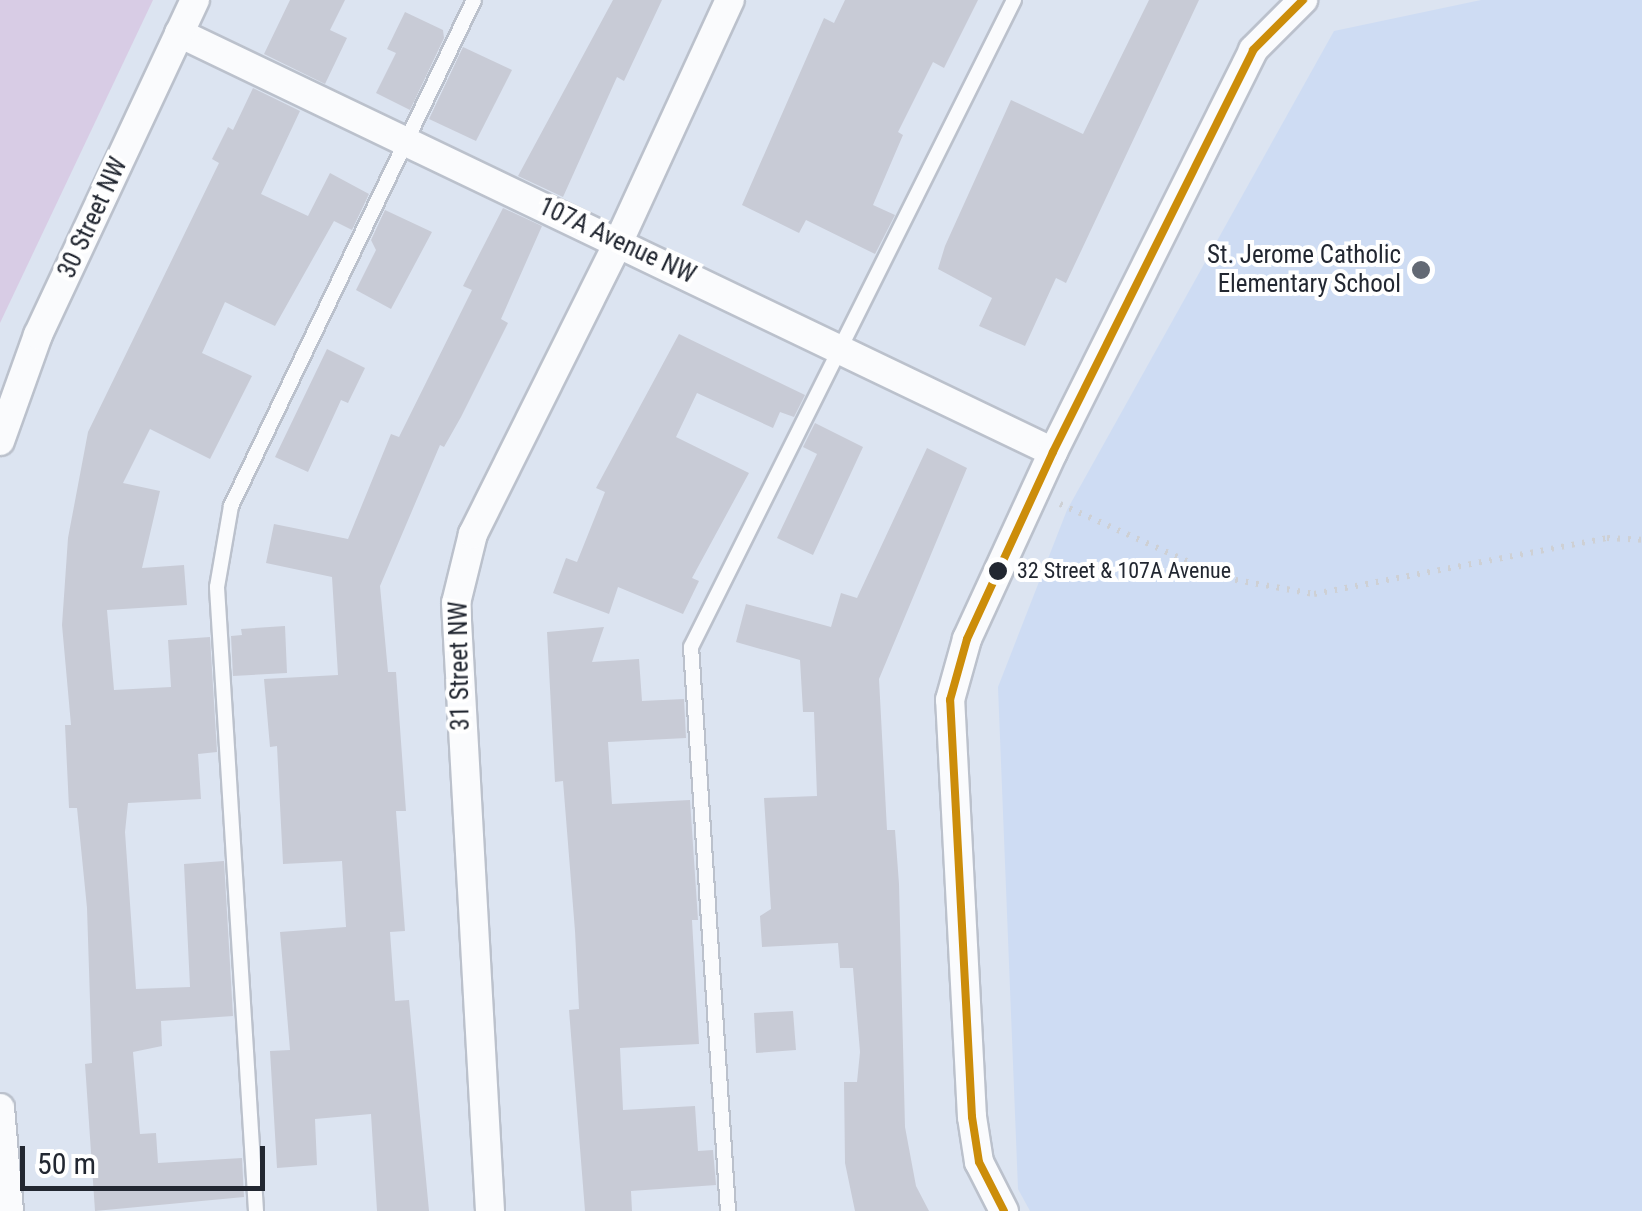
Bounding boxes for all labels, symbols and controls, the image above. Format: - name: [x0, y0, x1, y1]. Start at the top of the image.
- street label: 30 Street NW: [52, 153, 134, 283]
- street label: 107A Avenue NW: [534, 192, 700, 290]
- place label: St. Jerome Catholic Elementary School: [1207, 241, 1401, 300]
- marker: St. Jerome Catholic Elementary School: [1410, 259, 1432, 281]
- place label: 32 Street & 107A Avenue: [1017, 558, 1231, 584]
- marker: 32 Street & 107A Avenue: [988, 561, 1008, 581]
- street label: 31 Street NW: [444, 601, 476, 731]
- scale bar: [25, 1126, 270, 1188]
- text: 50 m: [37, 1146, 96, 1181]

